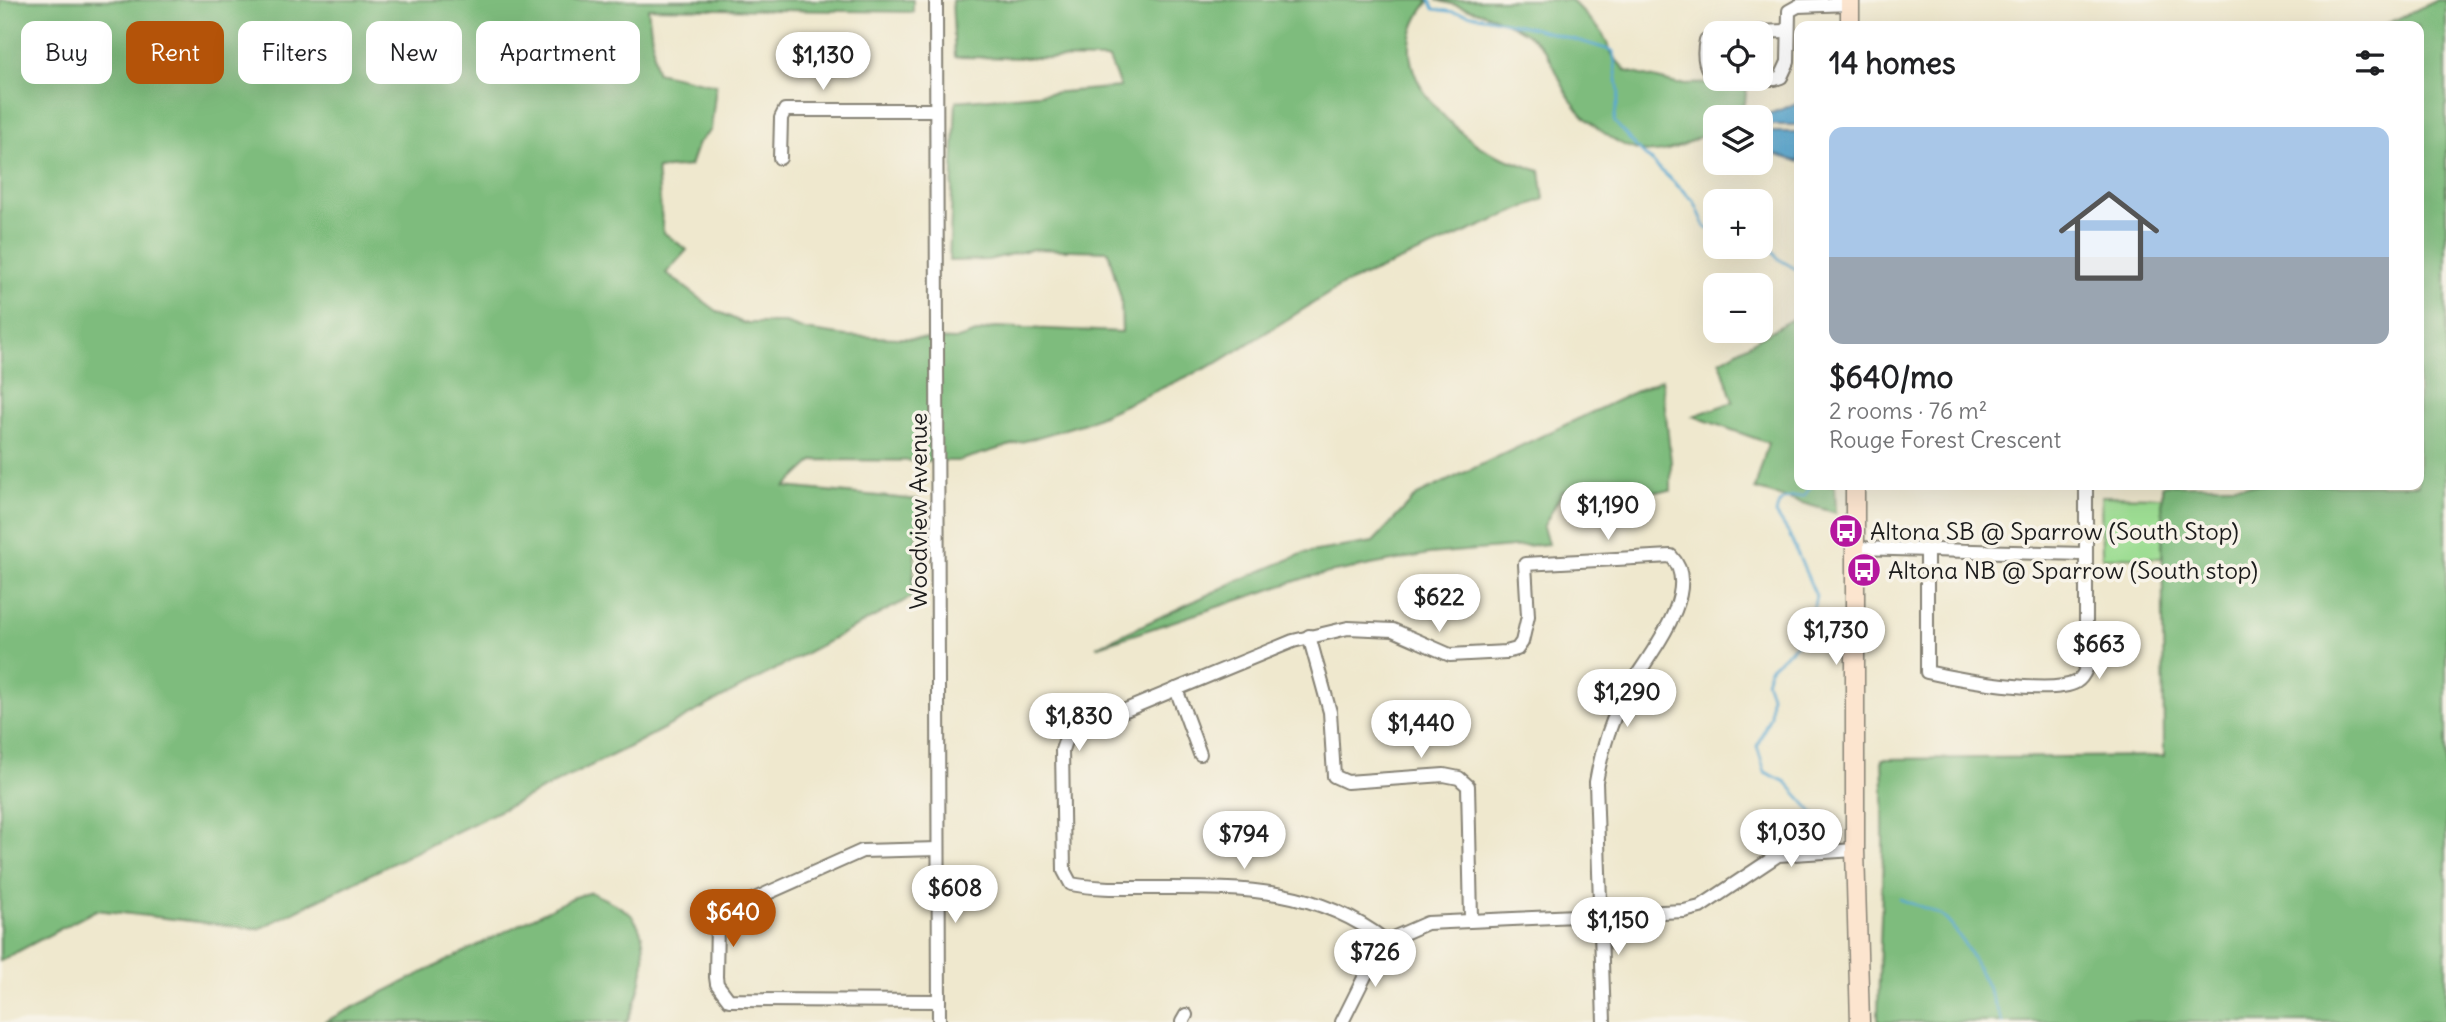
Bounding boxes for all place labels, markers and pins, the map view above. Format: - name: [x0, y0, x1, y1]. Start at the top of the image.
- pin: $1,130: [766, 32, 880, 92]
- pin: $1,190: [1551, 482, 1665, 542]
- bus stop icon: Altona SB @ Sparrow (South Stop): [1827, 512, 1865, 550]
- place label: Altona SB @ Sparrow (South Stop): [1870, 516, 2239, 546]
- bus stop icon: Altona NB @ Sparrow (South stop): [1845, 551, 1883, 589]
- place label: Altona NB @ Sparrow (South stop): [1888, 555, 2258, 585]
- pin: $622: [1398, 574, 1480, 634]
- pin: $1,730: [1779, 608, 1893, 667]
- pin: $663: [2058, 622, 2140, 681]
- pin: $1,290: [1570, 670, 1684, 729]
- pin: $1,830: [1022, 694, 1136, 753]
- pin: $1,440: [1364, 700, 1478, 760]
- pin: $1,030: [1734, 810, 1848, 869]
- pin: $794: [1203, 812, 1285, 871]
- pin: $608: [914, 866, 996, 925]
- pin: $640: [692, 890, 774, 949]
- pin: $1,150: [1561, 898, 1675, 957]
- pin: $726: [1334, 930, 1416, 989]

